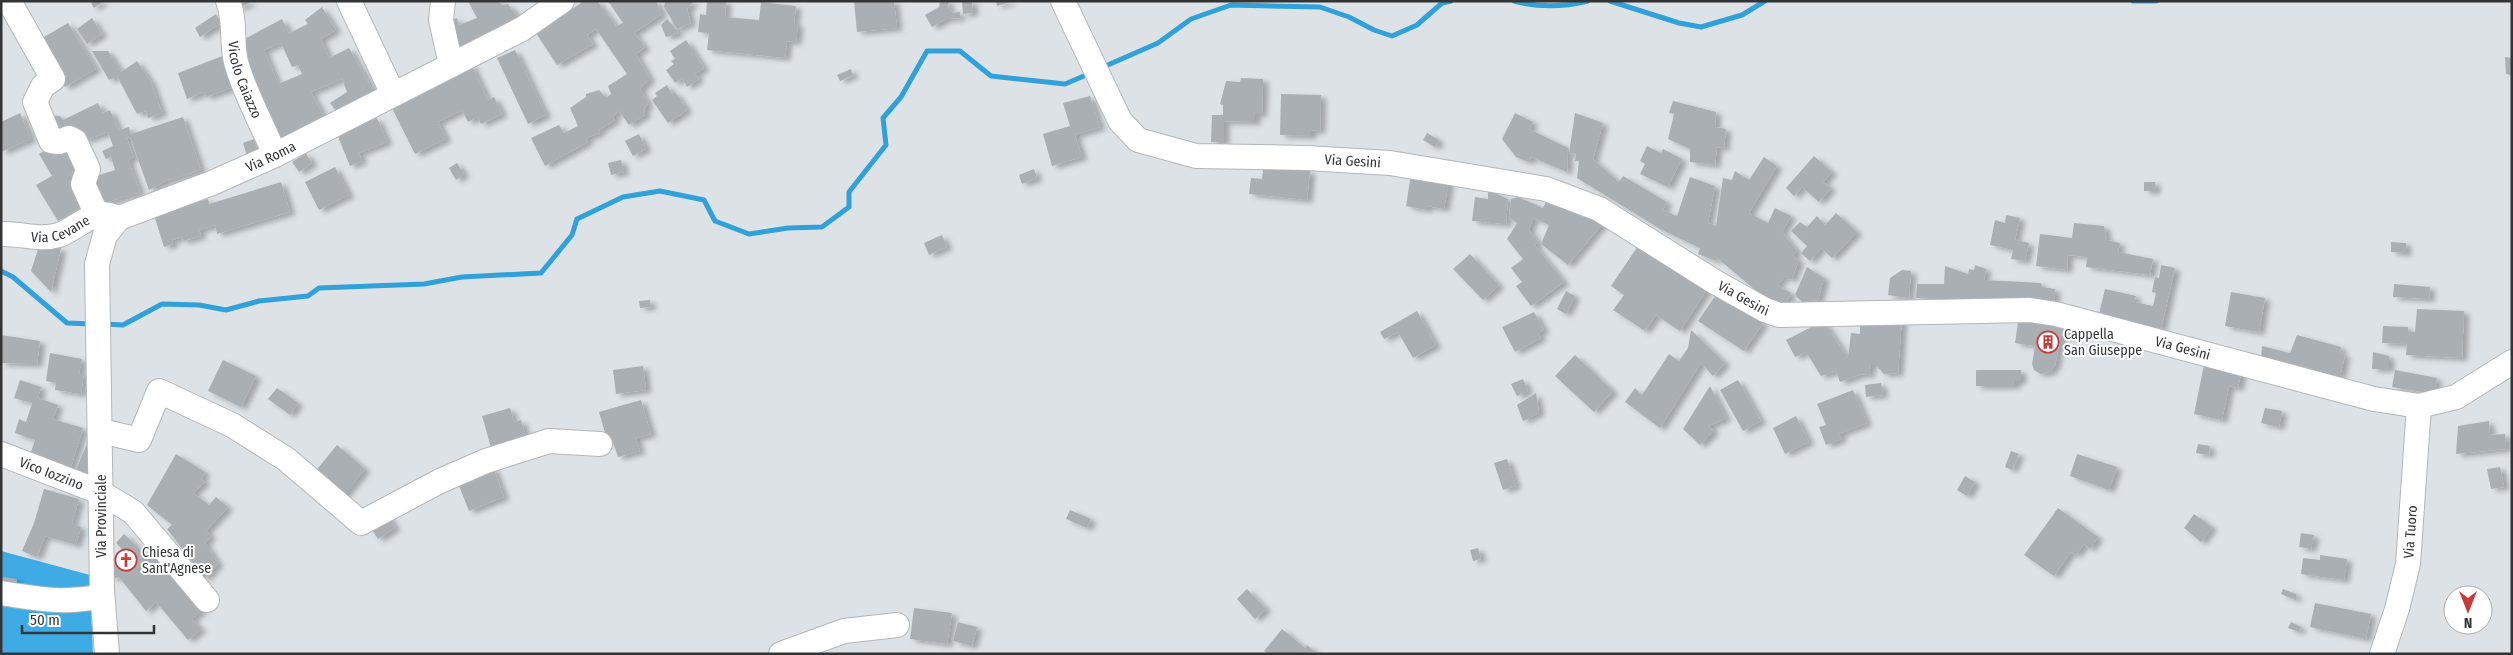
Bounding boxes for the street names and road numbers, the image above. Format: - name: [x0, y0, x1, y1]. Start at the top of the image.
- street label: Vicolo Caiazzo: [225, 41, 266, 121]
- street label: Via Roma: [243, 137, 299, 175]
- street label: Via Gesini: [1324, 151, 1381, 171]
- street label: Via Cevane: [30, 211, 92, 246]
- street label: Via Gesini: [1715, 277, 1771, 319]
- street label: Via Gesini: [2153, 332, 2212, 363]
- street label: Vico Iozzino: [17, 453, 86, 493]
- street label: Via Provinciale: [93, 474, 110, 558]
- street label: Via Tuoro: [2400, 505, 2421, 559]

